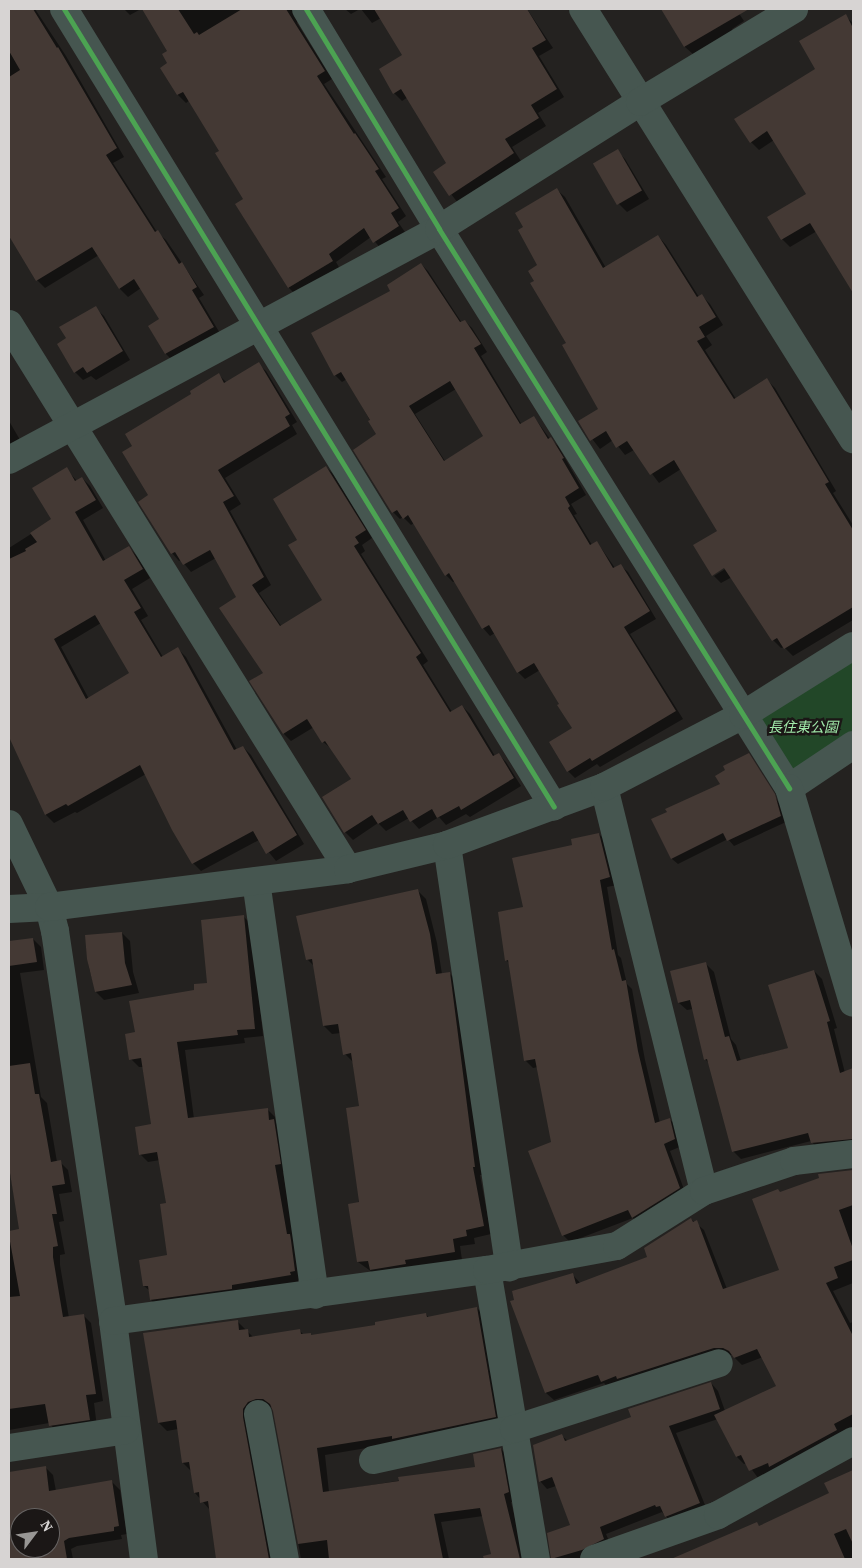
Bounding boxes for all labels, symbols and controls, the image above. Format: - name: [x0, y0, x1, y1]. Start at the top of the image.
- park label: 長住東公園: [768, 719, 838, 735]
- north arrow: [10, 1508, 60, 1558]
- text: N: [36, 1516, 58, 1535]

